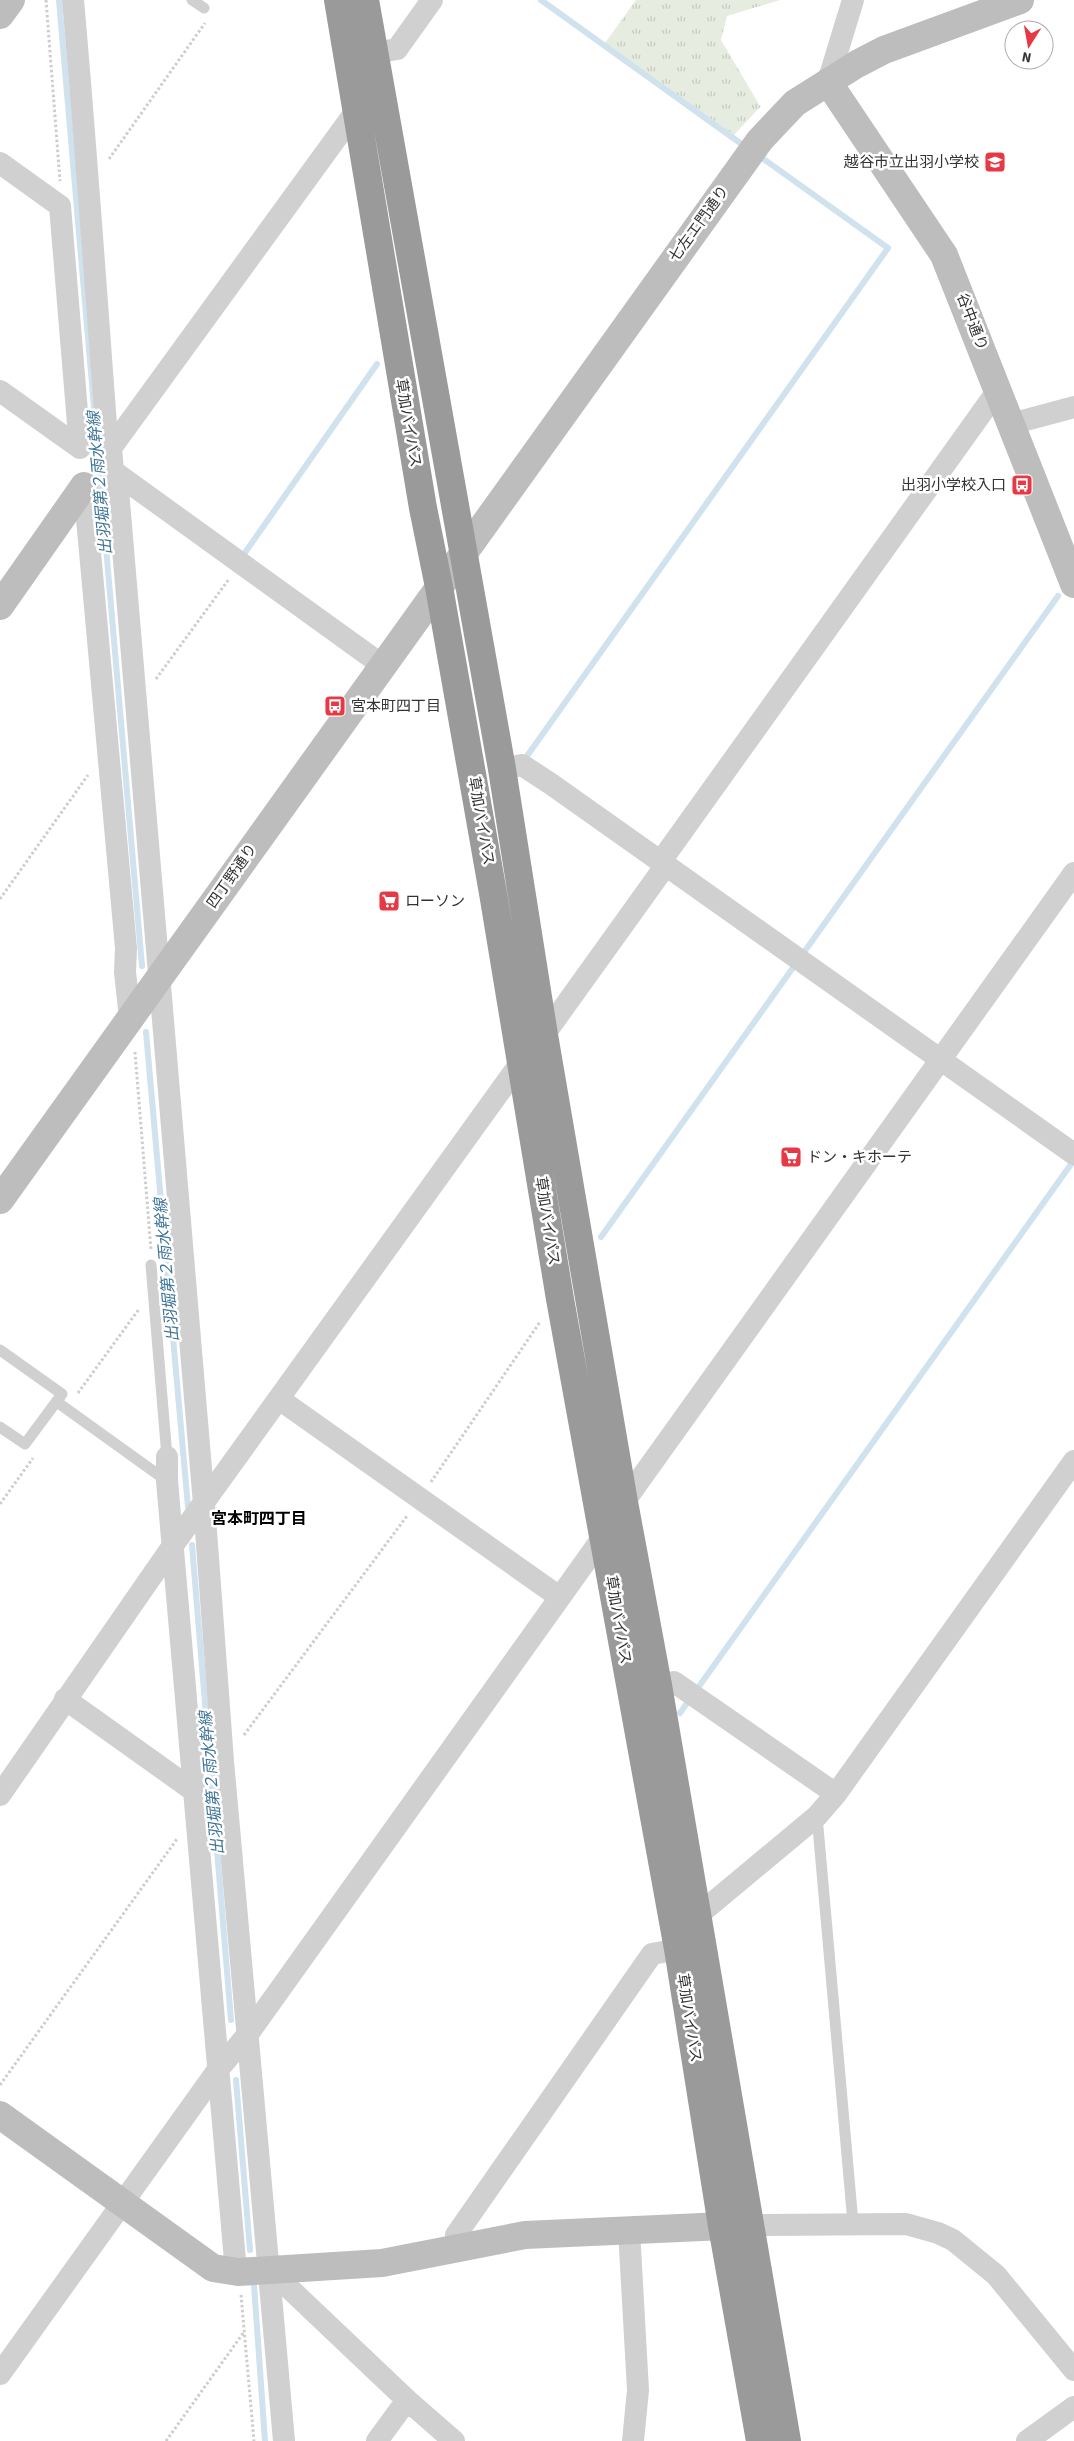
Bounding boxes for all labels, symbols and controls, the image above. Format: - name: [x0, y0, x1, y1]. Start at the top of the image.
- north arrow: [1004, 20, 1054, 70]
- text: N: [1020, 46, 1033, 67]
- school or university icon: 越谷市立出羽小学校: [983, 150, 1007, 174]
- place label: 越谷市立出羽小学校: [843, 152, 979, 173]
- street label: 七左エ門通り: [664, 181, 734, 267]
- street label: 谷中通り: [951, 290, 993, 354]
- street label: 草加バイパス: [390, 377, 426, 469]
- water label: 出羽堀第２雨水幹線: [83, 408, 117, 556]
- bus stop icon: 出羽小学校入口: [1010, 473, 1034, 497]
- place label: 出羽小学校入口: [901, 475, 1006, 496]
- bus stop icon: 宮本町四丁目: [323, 694, 347, 718]
- place label: 宮本町四丁目: [351, 696, 441, 717]
- street label: 草加バイパス: [463, 775, 499, 867]
- street label: 四丁野通り: [202, 839, 262, 913]
- supermarket icon: ローソン: [377, 889, 401, 913]
- place label: ローソン: [405, 891, 465, 912]
- supermarket icon: ドン・キホーテ: [779, 1145, 803, 1169]
- place label: ドン・キホーテ: [807, 1147, 912, 1168]
- street label: 草加バイパス: [530, 1175, 564, 1267]
- water label: 出羽堀第２雨水幹線: [150, 1195, 184, 1343]
- district label: 宮本町四丁目: [211, 1508, 307, 1530]
- street label: 草加バイパス: [600, 1574, 636, 1666]
- water label: 出羽堀第２雨水幹線: [195, 1708, 229, 1856]
- street label: 草加バイパス: [672, 1972, 706, 2064]

